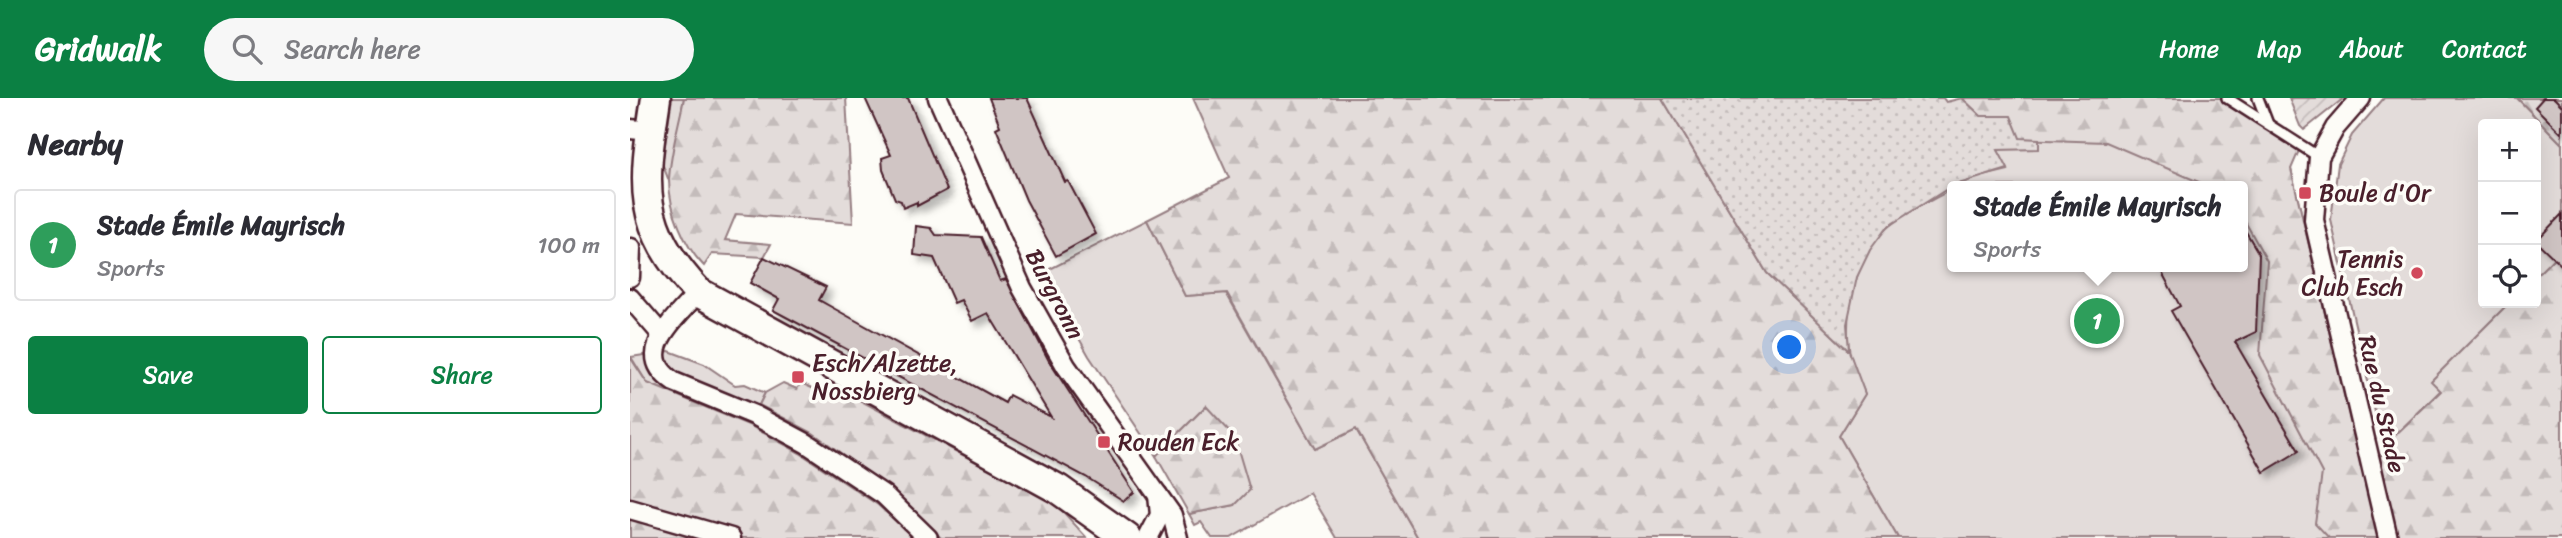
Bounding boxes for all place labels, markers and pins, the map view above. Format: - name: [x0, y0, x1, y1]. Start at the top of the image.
- place label: Boule d'Or: [2319, 172, 2432, 214]
- marker: Boule d'Or: [2297, 185, 2313, 201]
- place label: Tennis Club Esch: [2302, 238, 2403, 308]
- marker: Tennis Club Esch: [2409, 265, 2425, 281]
- pin: 1: [2074, 295, 2120, 347]
- place label: Esch/Alzette, Nossbierg: [812, 342, 958, 412]
- marker: Esch/Alzette, Nossbierg: [790, 369, 806, 385]
- place label: Rouden Eck: [1118, 421, 1239, 463]
- marker: Rouden Eck: [1096, 434, 1112, 450]

